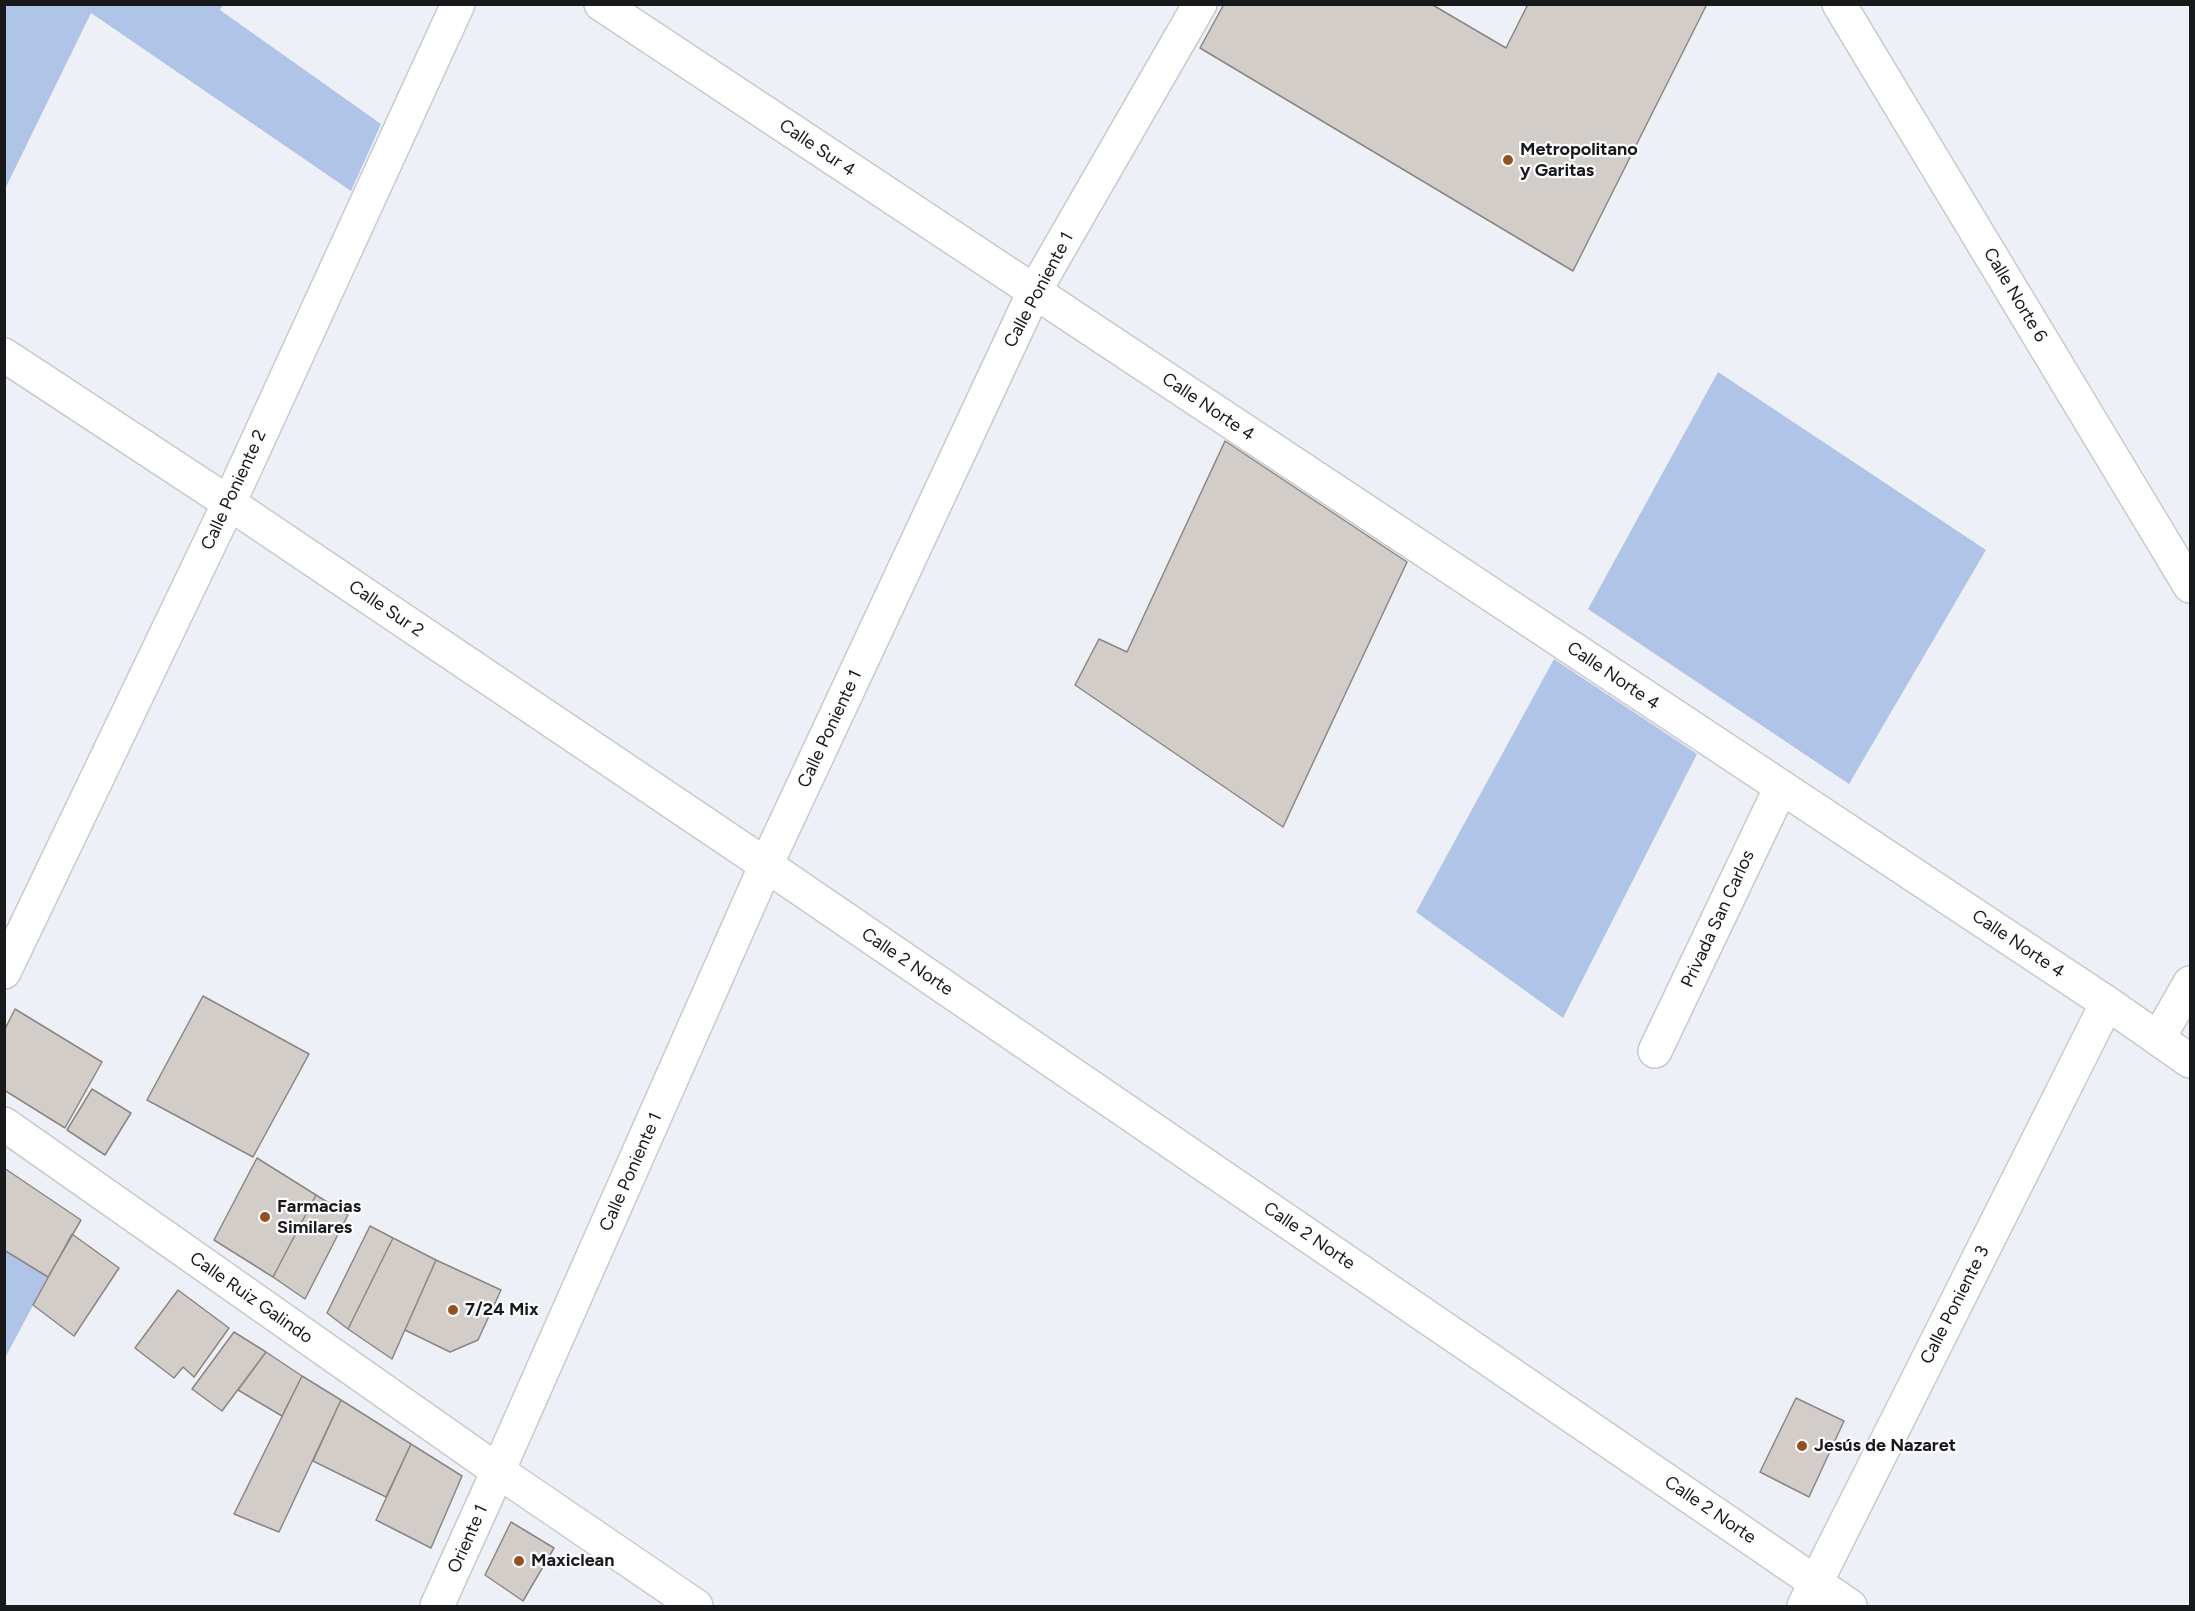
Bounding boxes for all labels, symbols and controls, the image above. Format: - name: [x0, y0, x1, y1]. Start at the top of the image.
- street label: Calle Sur 4: [775, 115, 859, 181]
- place label: Metropolitano y Garitas: [1520, 139, 1638, 182]
- marker: Metropolitano y Garitas: [1501, 153, 1515, 167]
- street label: Calle Poniente 1: [1000, 229, 1078, 351]
- street label: Calle Norte 6: [1978, 244, 2052, 346]
- street label: Calle Norte 4: [1158, 368, 1258, 446]
- street label: Calle Poniente 2: [197, 426, 271, 554]
- street label: Calle Sur 2: [344, 576, 428, 642]
- street label: Calle Norte 4: [1563, 637, 1663, 715]
- street label: Calle Poniente 1: [793, 667, 867, 791]
- street label: Privada San Carlos: [1677, 847, 1759, 991]
- street label: Calle Norte 4: [1968, 905, 2068, 983]
- street label: Calle 2 Norte: [857, 923, 957, 1001]
- street label: Calle Poniente 1: [595, 1109, 667, 1235]
- place label: Farmacias Similares: [277, 1196, 361, 1238]
- street label: Calle 2 Norte: [1259, 1197, 1359, 1275]
- marker: Farmacias Similares: [258, 1210, 272, 1224]
- street label: Calle Poniente 3: [1916, 1242, 1994, 1368]
- street label: Calle Ruiz Galindo: [185, 1248, 317, 1348]
- place label: 7/24 Mix: [465, 1299, 539, 1321]
- marker: 7/24 Mix: [446, 1303, 460, 1317]
- place label: Jesús de Nazaret: [1814, 1435, 1956, 1457]
- marker: Jesús de Nazaret: [1795, 1439, 1809, 1453]
- street label: Calle 2 Norte: [1660, 1471, 1760, 1549]
- street label: Oriente 1: [443, 1501, 493, 1577]
- place label: Maxiclean: [531, 1550, 614, 1572]
- marker: Maxiclean: [512, 1554, 526, 1568]

